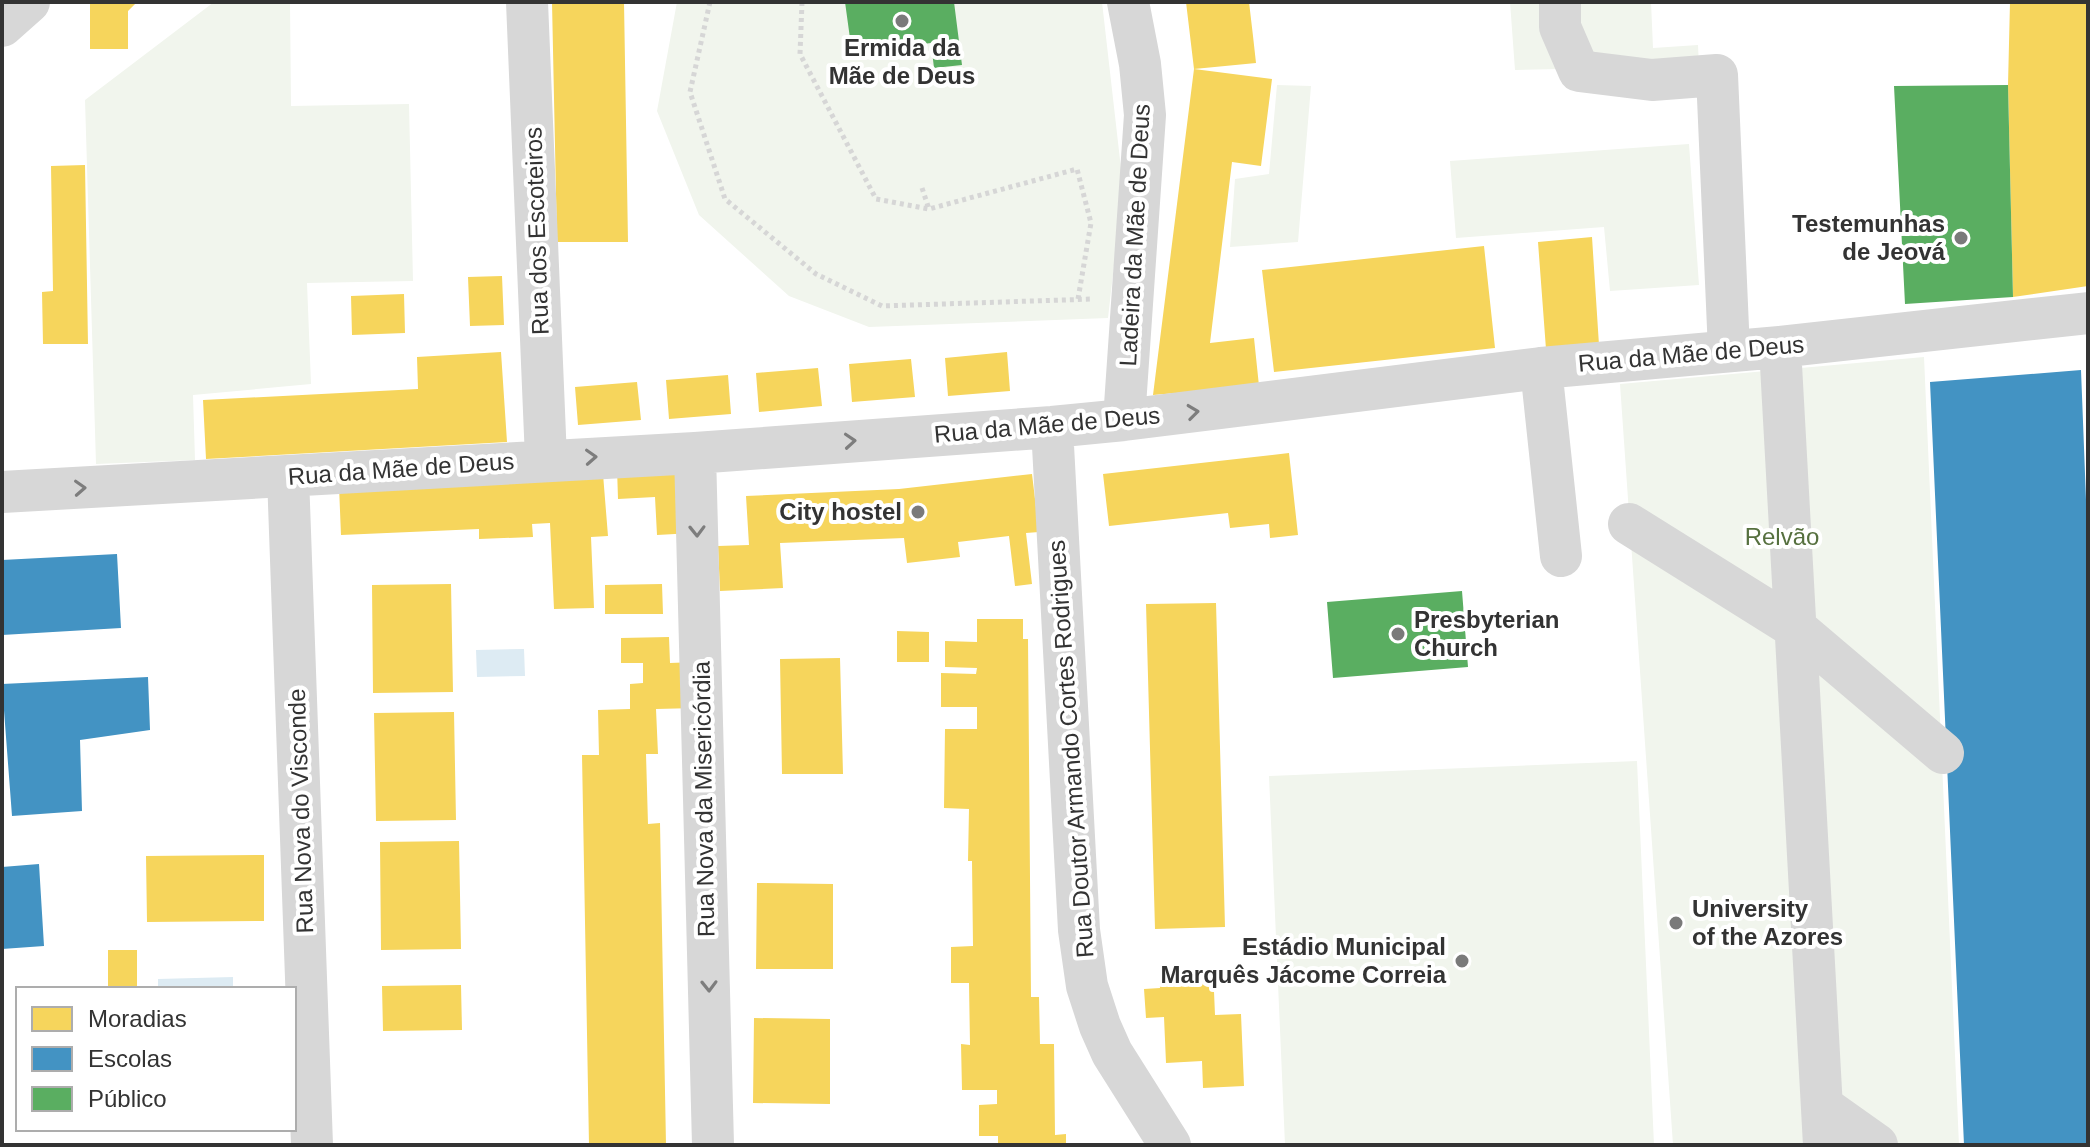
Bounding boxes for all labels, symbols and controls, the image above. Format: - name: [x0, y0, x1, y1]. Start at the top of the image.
- marker: Ermida da Mãe de Deus: [893, 12, 911, 30]
- place label: Ermida da Mãe de Deus: [829, 34, 975, 89]
- street label: Ladeira da Mãe de Deus: [1114, 103, 1155, 367]
- street label: Rua dos Escoteiros: [519, 127, 554, 335]
- place label: Testemunhas de Jeová: [1792, 210, 1946, 265]
- marker: Testemunhas de Jeová: [1952, 229, 1970, 247]
- street label: Rua da Mãe de Deus: [1577, 330, 1805, 377]
- street label: Rua da Mãe de Deus: [933, 401, 1161, 448]
- one-way arrow: [1186, 404, 1200, 421]
- one-way arrow: [844, 433, 857, 450]
- street label: Rua da Mãe de Deus: [287, 447, 515, 490]
- one-way arrow: [585, 449, 598, 466]
- one-way arrow: [74, 480, 87, 497]
- place label: City hostel: [779, 498, 902, 525]
- marker: City hostel: [909, 503, 927, 521]
- park label: Relvão: [1745, 523, 1819, 550]
- one-way arrow: [688, 525, 706, 538]
- street label: Rua Doutor Armando Cortes Rodrigues: [1042, 539, 1099, 959]
- place label: Presbyterian Church: [1414, 606, 1559, 661]
- marker: Presbyterian Church: [1389, 625, 1407, 643]
- street label: Rua Nova da Misericórdia: [688, 660, 719, 937]
- street label: Rua Nova do Visconde: [283, 688, 318, 934]
- place label: University of the Azores: [1692, 895, 1843, 950]
- marker: University of the Azores: [1667, 914, 1685, 932]
- place label: Estádio Municipal Marquês Jácome Correia: [1161, 933, 1447, 988]
- marker: Estádio Municipal Marquês Jácome Correia: [1453, 952, 1471, 970]
- one-way arrow: [700, 980, 717, 993]
- legend: [16, 987, 296, 1131]
- text: Moradias: [88, 1005, 187, 1032]
- text: Escolas: [88, 1045, 172, 1072]
- text: Público: [88, 1085, 167, 1112]

